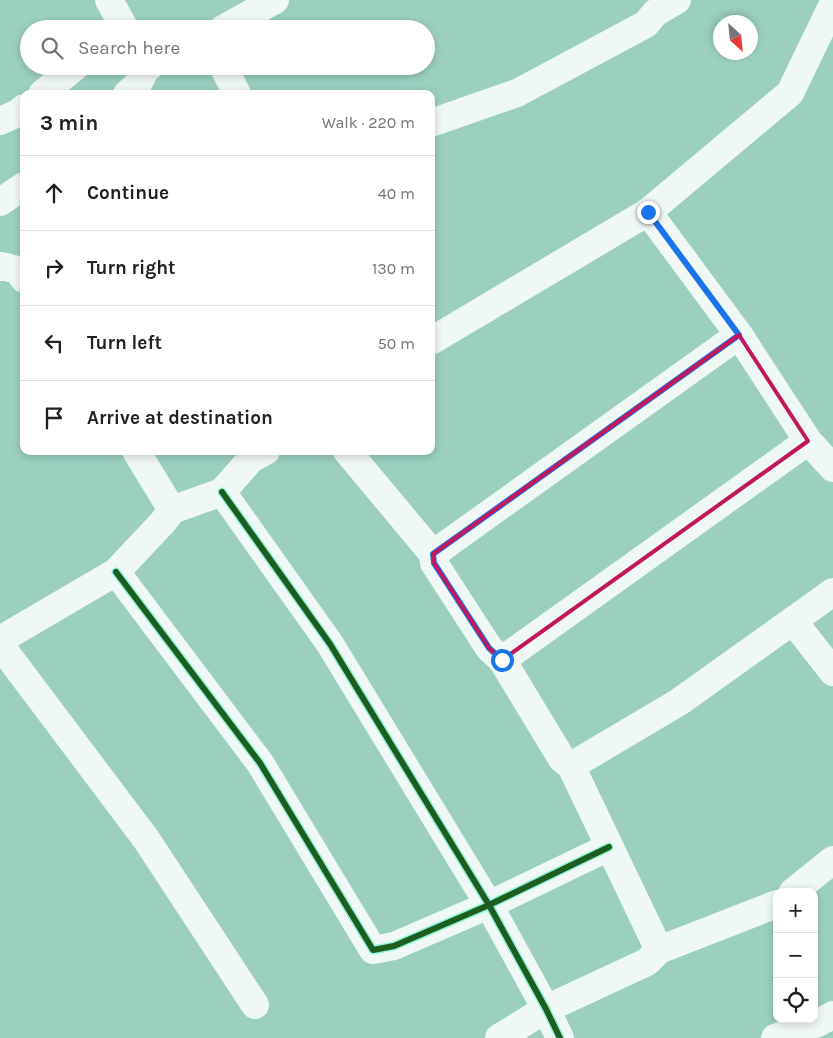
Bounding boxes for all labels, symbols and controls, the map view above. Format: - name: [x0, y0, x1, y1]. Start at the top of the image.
- north arrow: [713, 15, 758, 60]
- search box: [20, 20, 435, 75]
- icon: search: [38, 34, 66, 62]
- text: Search here: [78, 37, 180, 59]
- text: 3 min: [40, 111, 98, 135]
- text: Walk · 220 m: [322, 113, 415, 132]
- icon: ahead: [40, 179, 68, 207]
- text: Continue: [87, 182, 169, 204]
- text: 40 m: [378, 184, 415, 203]
- route end: [637, 201, 660, 224]
- icon: right: [40, 254, 68, 282]
- text: Turn right: [87, 257, 176, 279]
- text: 130 m: [372, 259, 415, 278]
- icon: left: [40, 329, 68, 357]
- text: Turn left: [87, 332, 162, 354]
- text: 50 m: [378, 334, 415, 353]
- icon: arrive: [40, 404, 68, 432]
- text: Arrive at destination: [87, 407, 273, 429]
- route start: [491, 649, 514, 672]
- map controls: [773, 888, 818, 1023]
- button: +: [773, 888, 818, 933]
- button: −: [773, 933, 818, 978]
- button: locate: [773, 978, 818, 1023]

